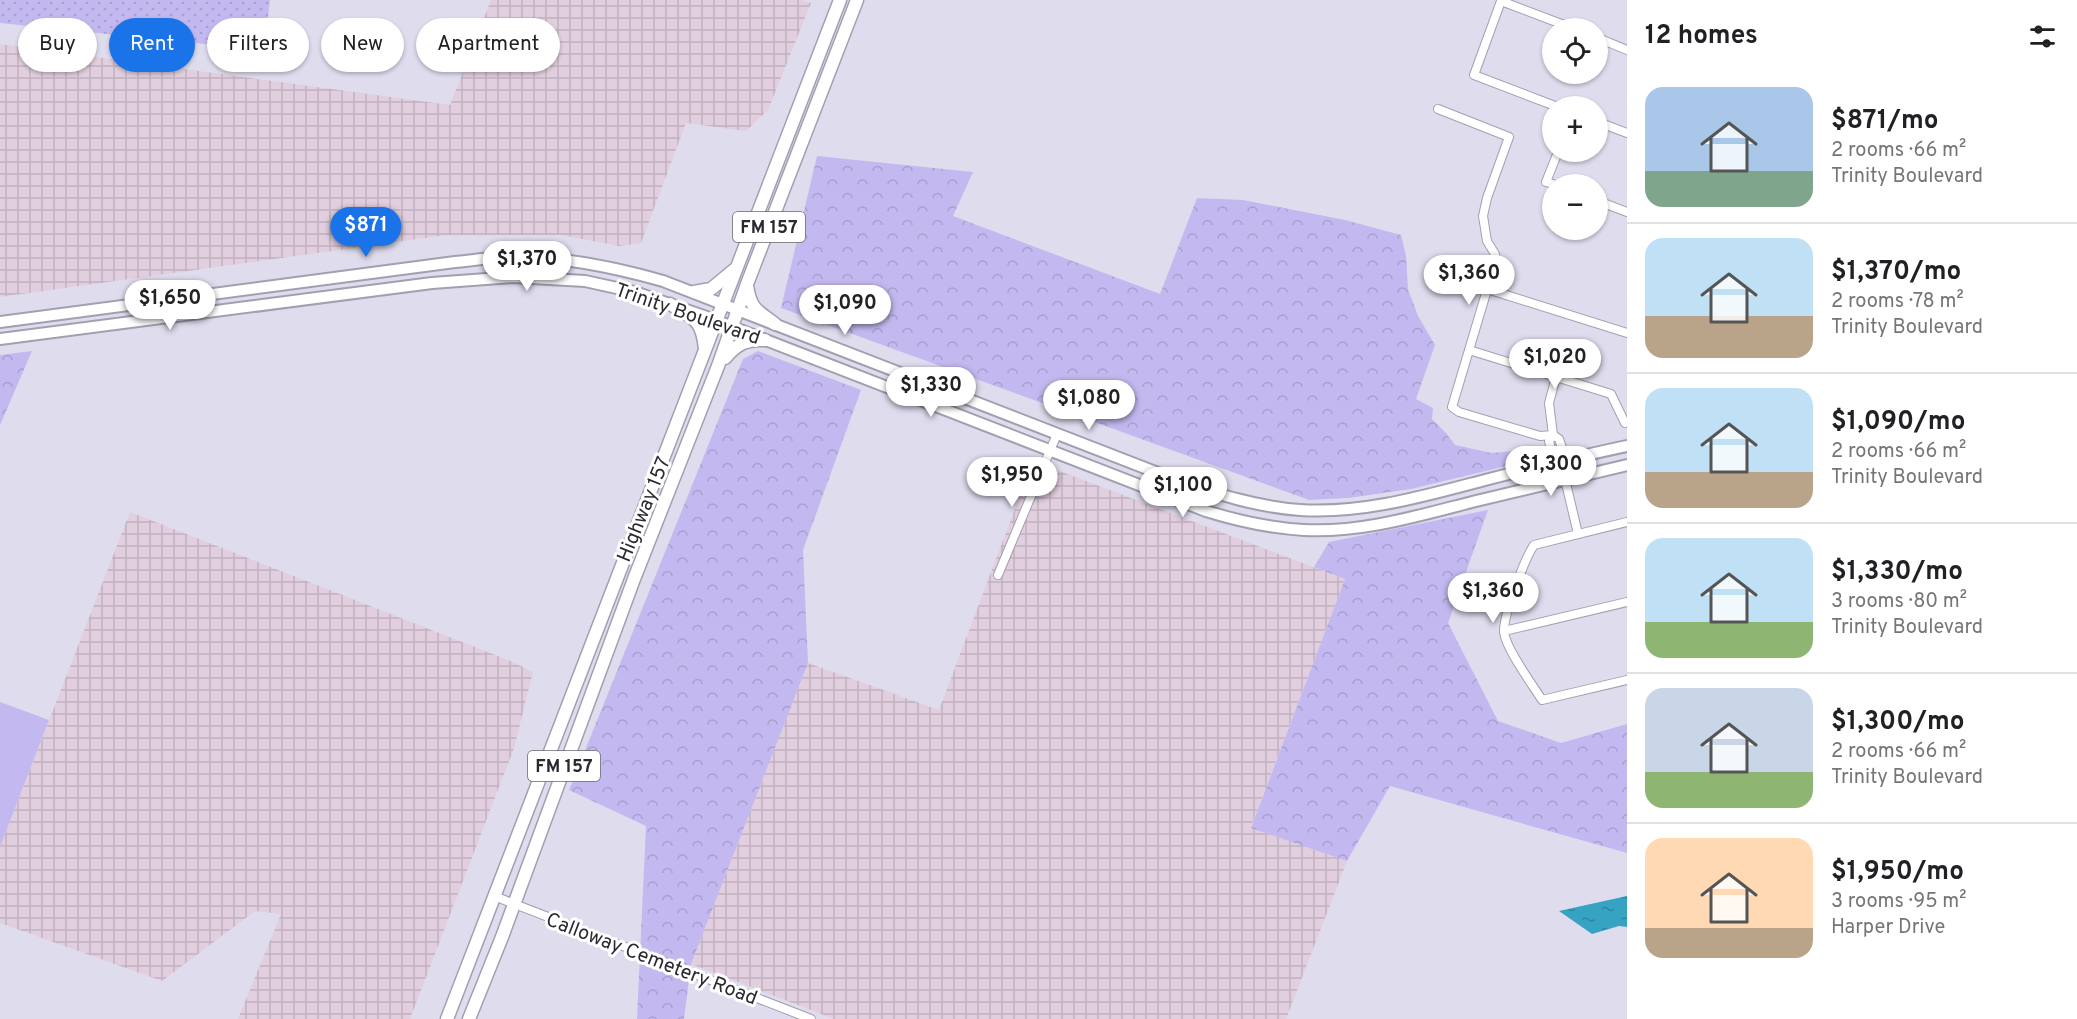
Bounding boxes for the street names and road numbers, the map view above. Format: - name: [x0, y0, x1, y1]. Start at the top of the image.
- road number: FM 157: [733, 212, 805, 242]
- street label: Trinity Boulevard: [611, 278, 763, 352]
- street label: Highway 157: [612, 453, 678, 566]
- road number: FM 157: [528, 751, 600, 781]
- street label: Calloway Cemetery Road: [542, 908, 761, 1012]

